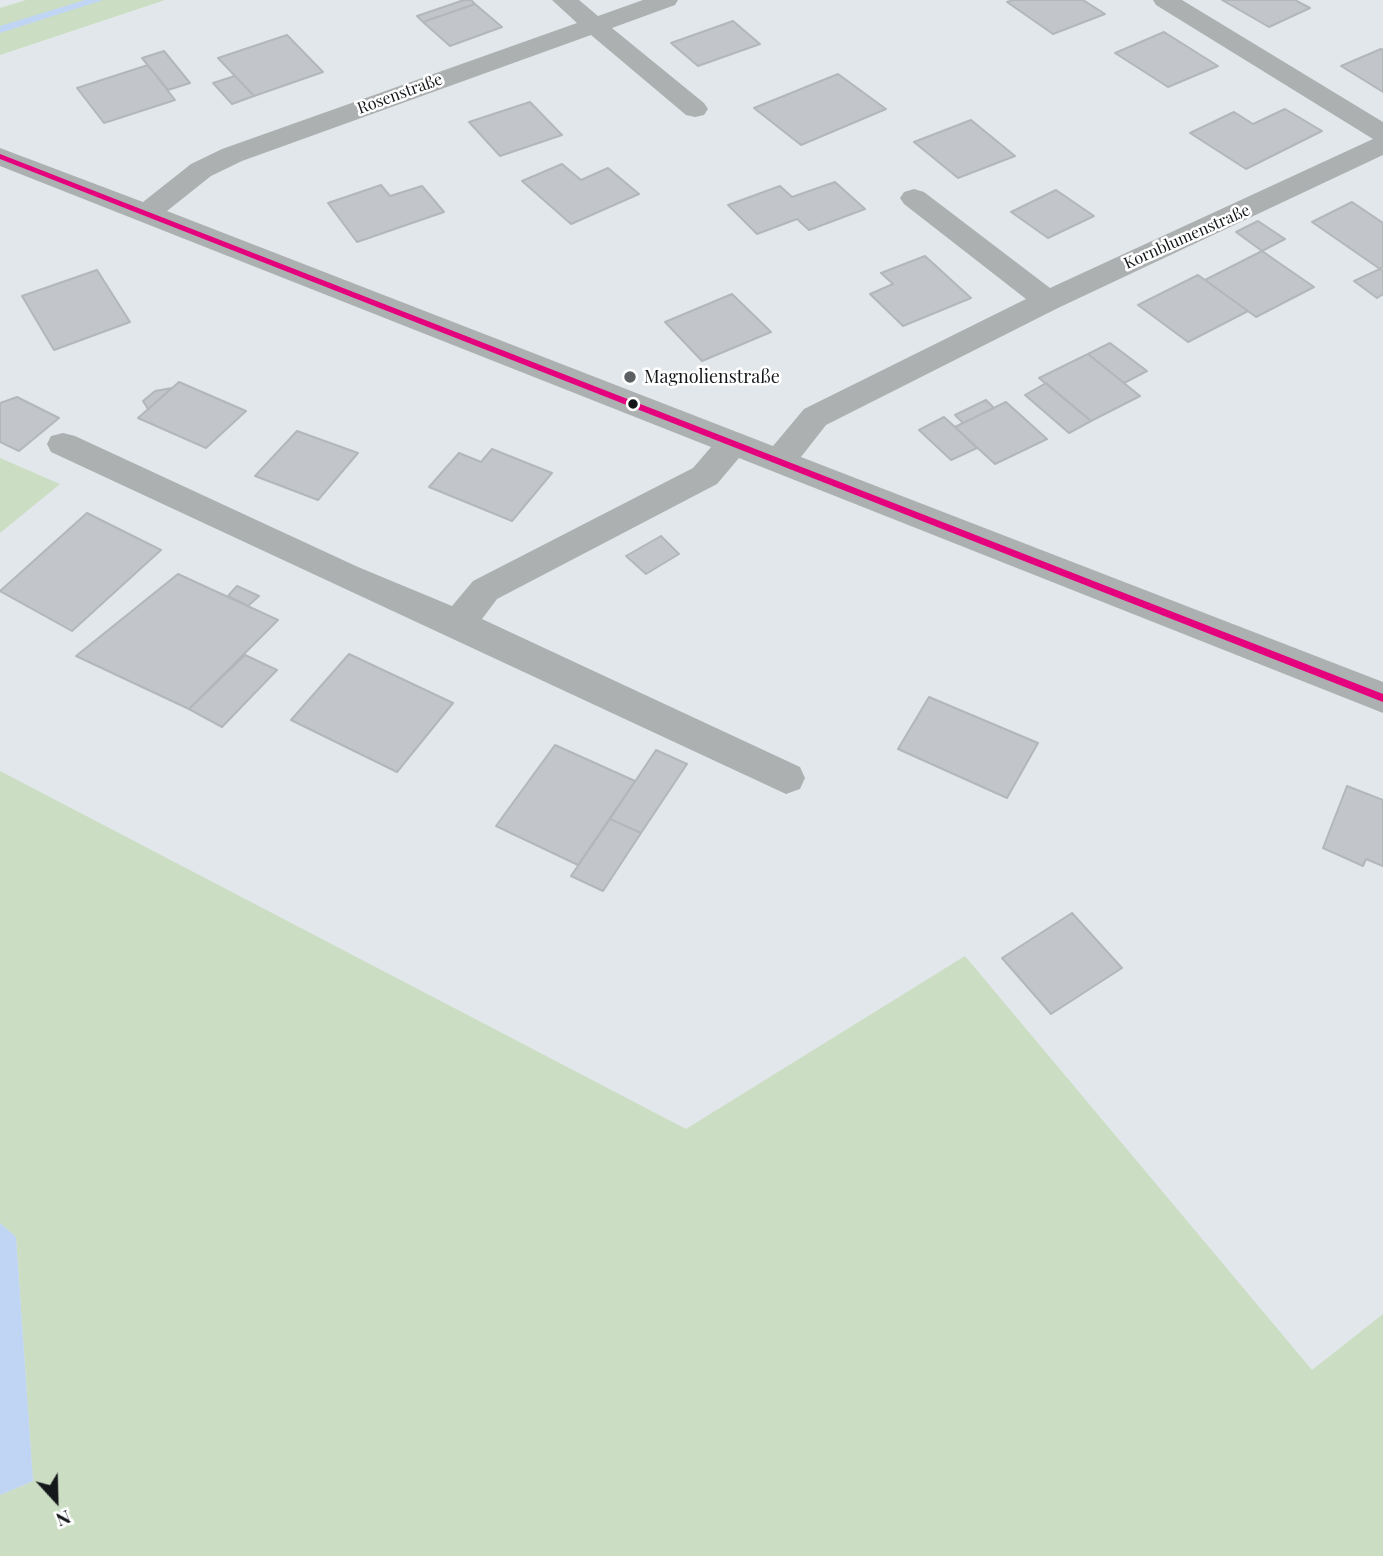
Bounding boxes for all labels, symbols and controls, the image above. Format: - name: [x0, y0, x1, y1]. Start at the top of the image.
- street label: Rosenstraße: [355, 70, 445, 118]
- street label: Kornblumenstraße: [1121, 201, 1253, 273]
- place label: Magnolienstraße: [644, 366, 780, 388]
- marker: Magnolienstraße: [622, 369, 638, 385]
- unlabelled marker: [626, 397, 640, 411]
- north arrow: [21, 1465, 91, 1535]
- text: N: [53, 1505, 75, 1534]

